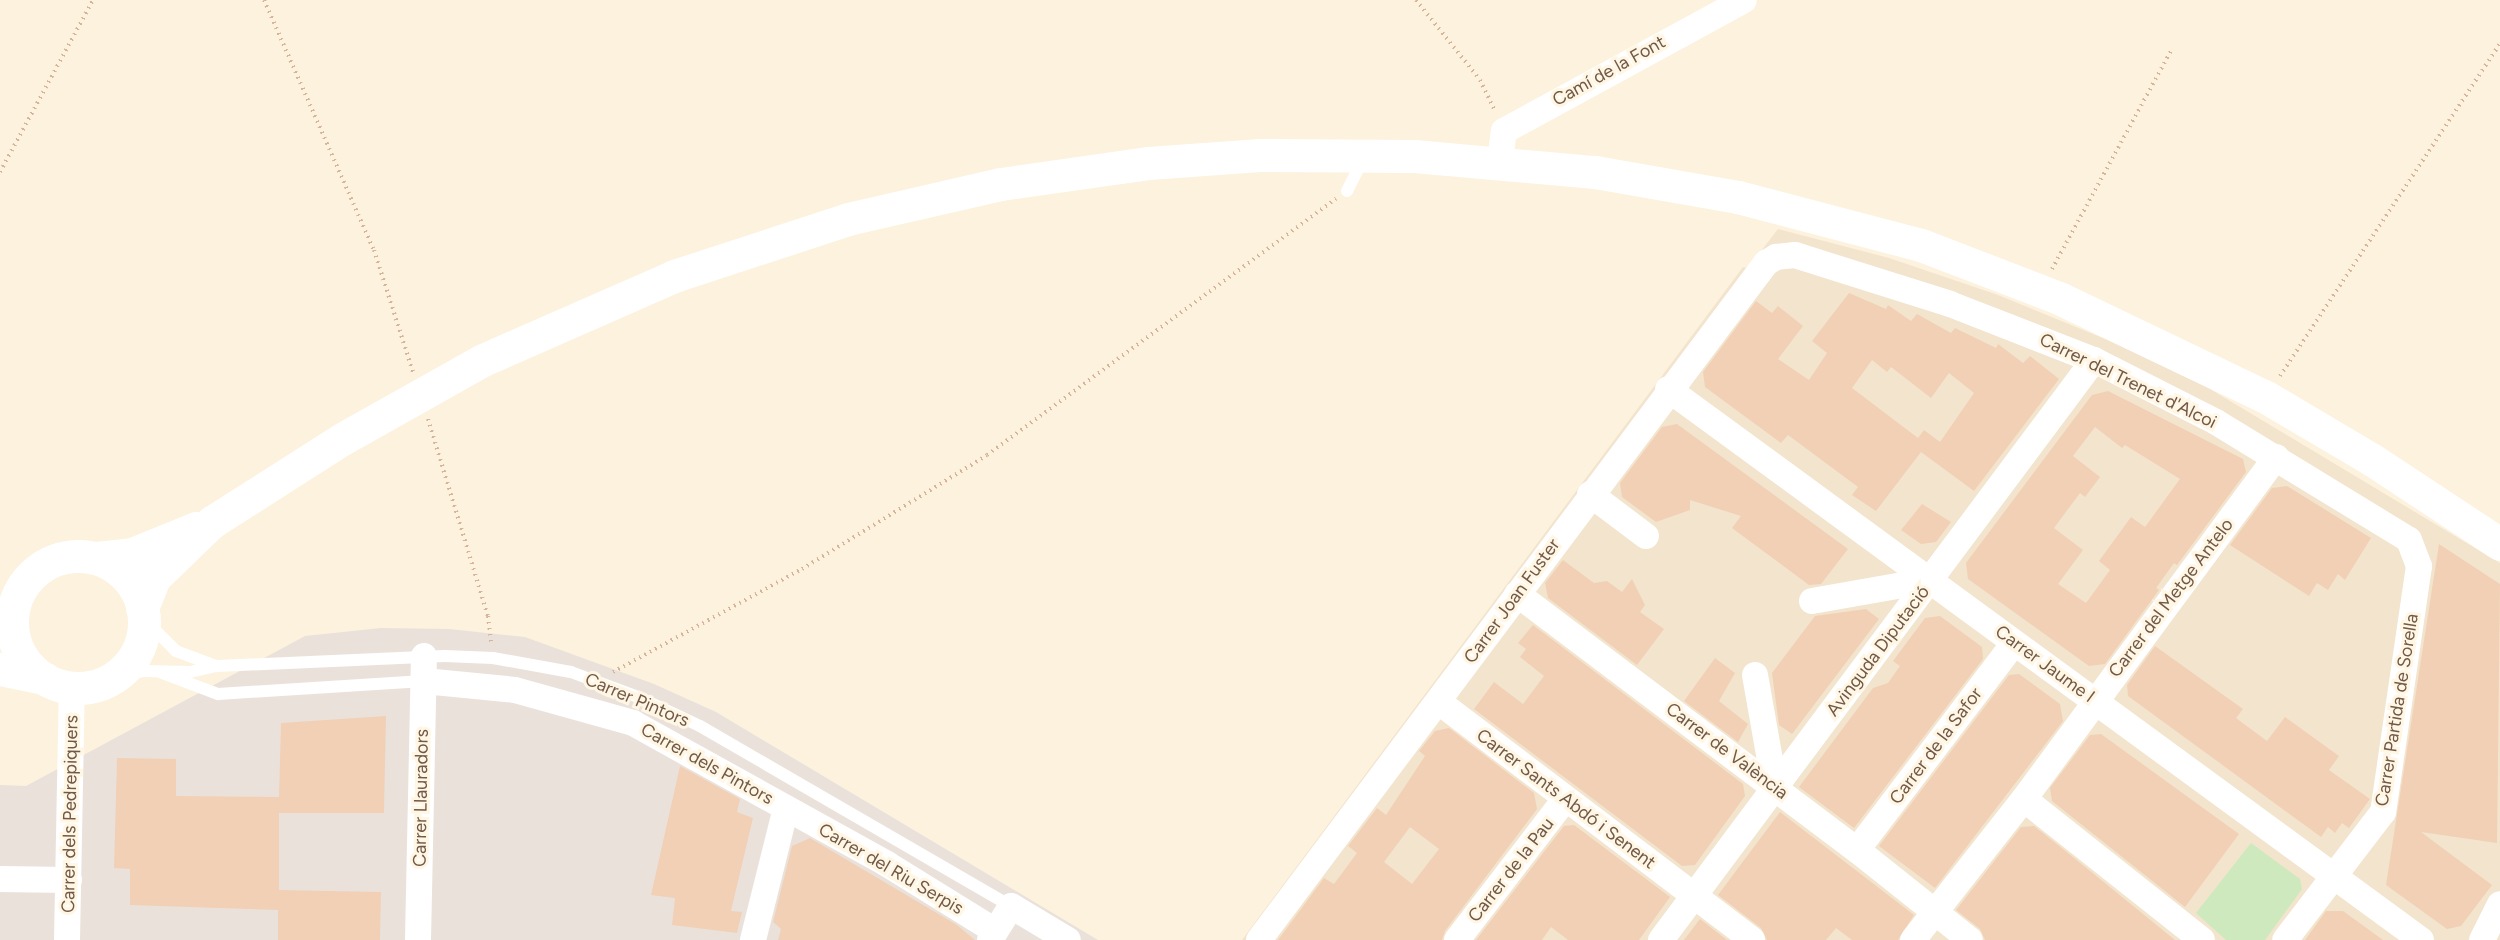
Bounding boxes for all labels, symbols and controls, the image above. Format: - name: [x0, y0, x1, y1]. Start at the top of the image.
- street label: Camí de la Font: [1549, 31, 1669, 111]
- street label: Carrer del Trenet d'Alcoi: [2036, 329, 2220, 433]
- street label: Carrer del Metge Antelo: [2104, 514, 2238, 682]
- street label: Carrer Joan Fuster: [1460, 534, 1564, 668]
- street label: Avinguda Diputació: [1822, 581, 1934, 721]
- street label: Carrer Partida de Sorella: [2371, 612, 2423, 808]
- street label: Carrer Jaume I: [1991, 621, 2099, 707]
- street label: Carrer Pintors: [582, 668, 692, 732]
- street label: Carrer de la Safor: [1885, 683, 1987, 809]
- street label: Carrer de València: [1662, 698, 1792, 804]
- street label: Carrer dels Pedrepiquers: [57, 715, 83, 913]
- street label: Carrer dels Pintors: [637, 719, 777, 809]
- street label: Carrer Sants Abdó i Senent: [1472, 724, 1660, 874]
- street label: Carrer Llauradors: [409, 729, 433, 867]
- street label: Carrer de la Pau: [1464, 813, 1558, 927]
- street label: Carrer del Riu Serpis: [815, 819, 967, 919]

